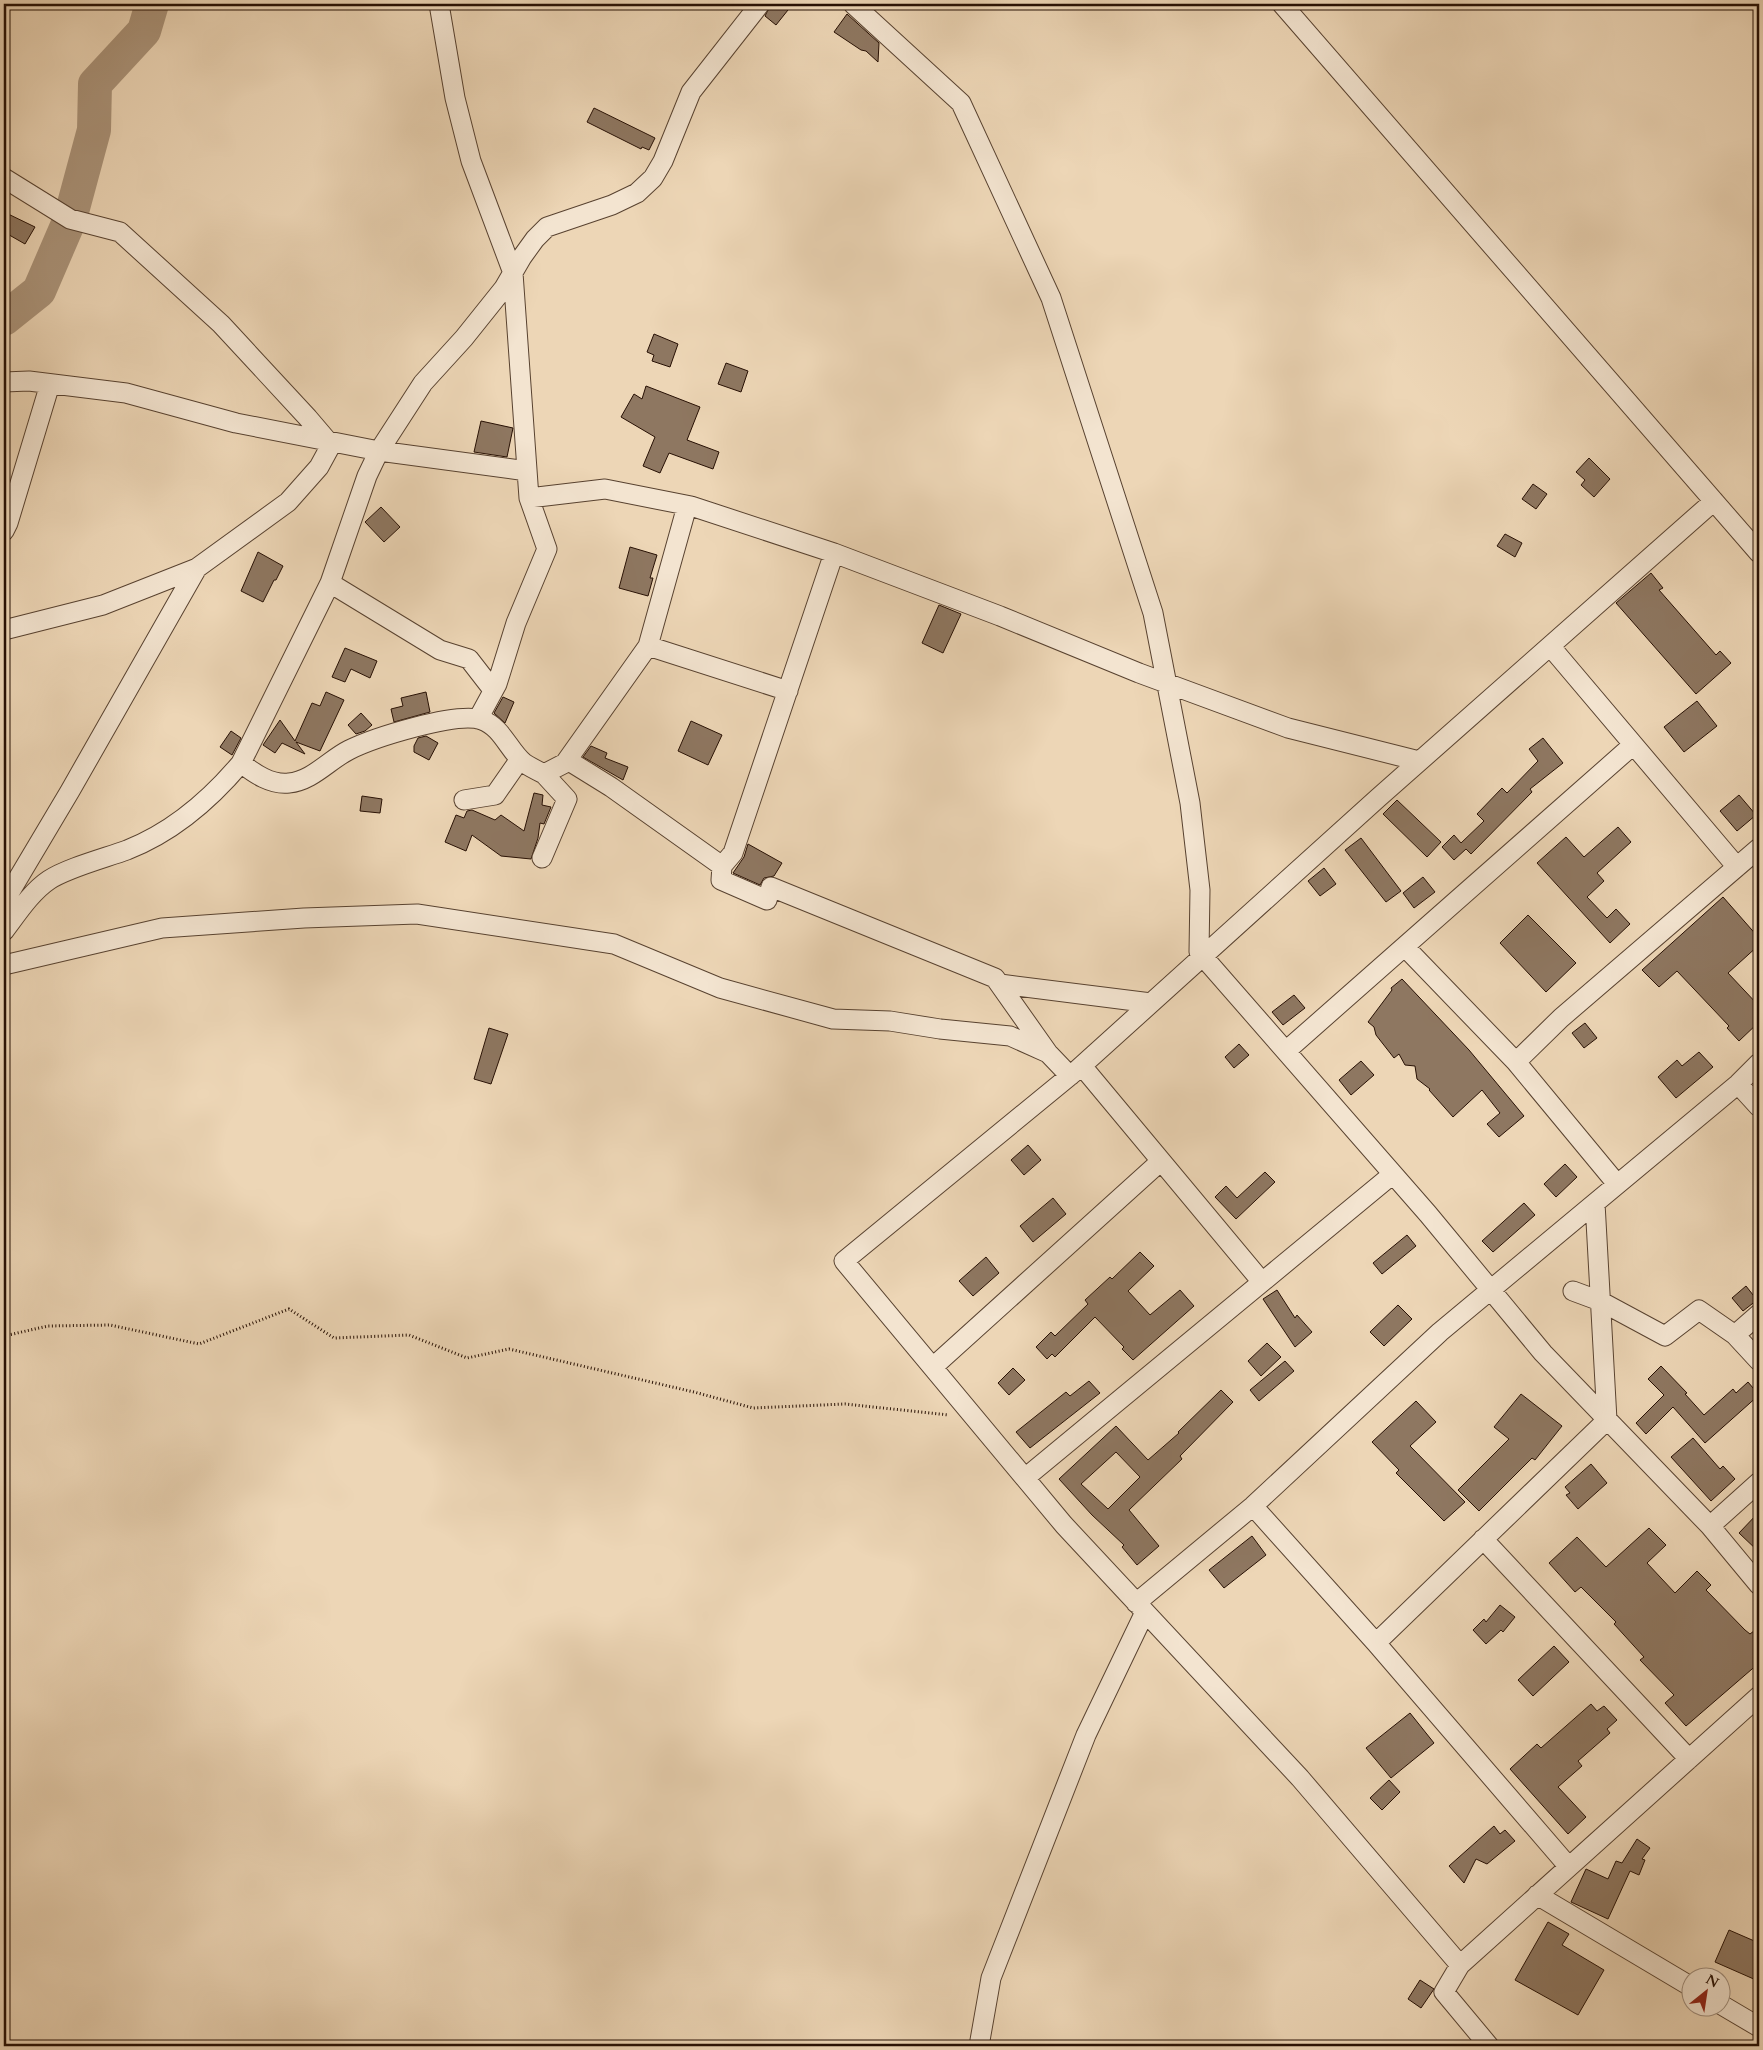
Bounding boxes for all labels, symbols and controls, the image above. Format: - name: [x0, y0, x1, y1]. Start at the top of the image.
- north arrow: [1680, 1968, 1730, 2018]
- text: N: [1702, 1970, 1722, 1992]

